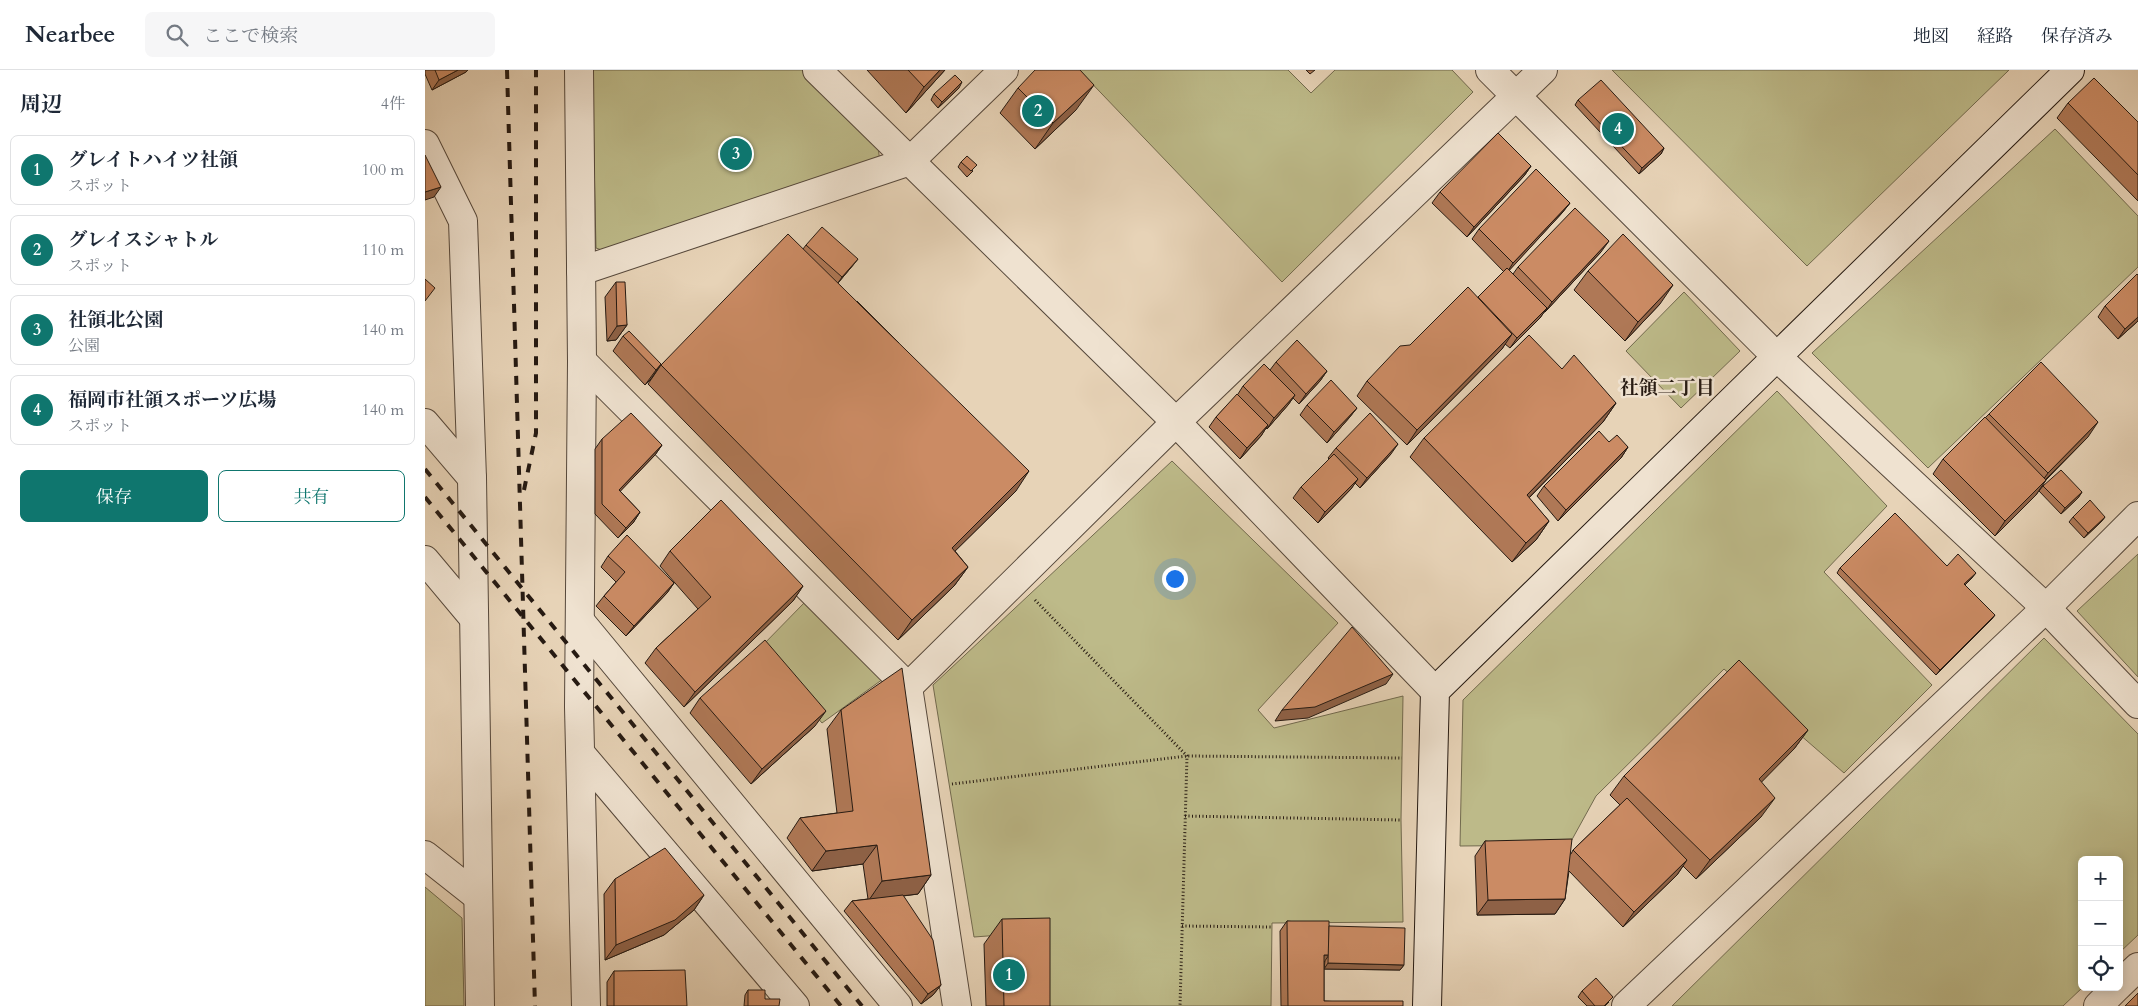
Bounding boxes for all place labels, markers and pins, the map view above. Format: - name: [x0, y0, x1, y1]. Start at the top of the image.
- pin: 2: [1022, 92, 1054, 130]
- pin: 4: [1602, 110, 1634, 148]
- pin: 3: [720, 135, 752, 173]
- pin: 1: [993, 956, 1025, 994]

